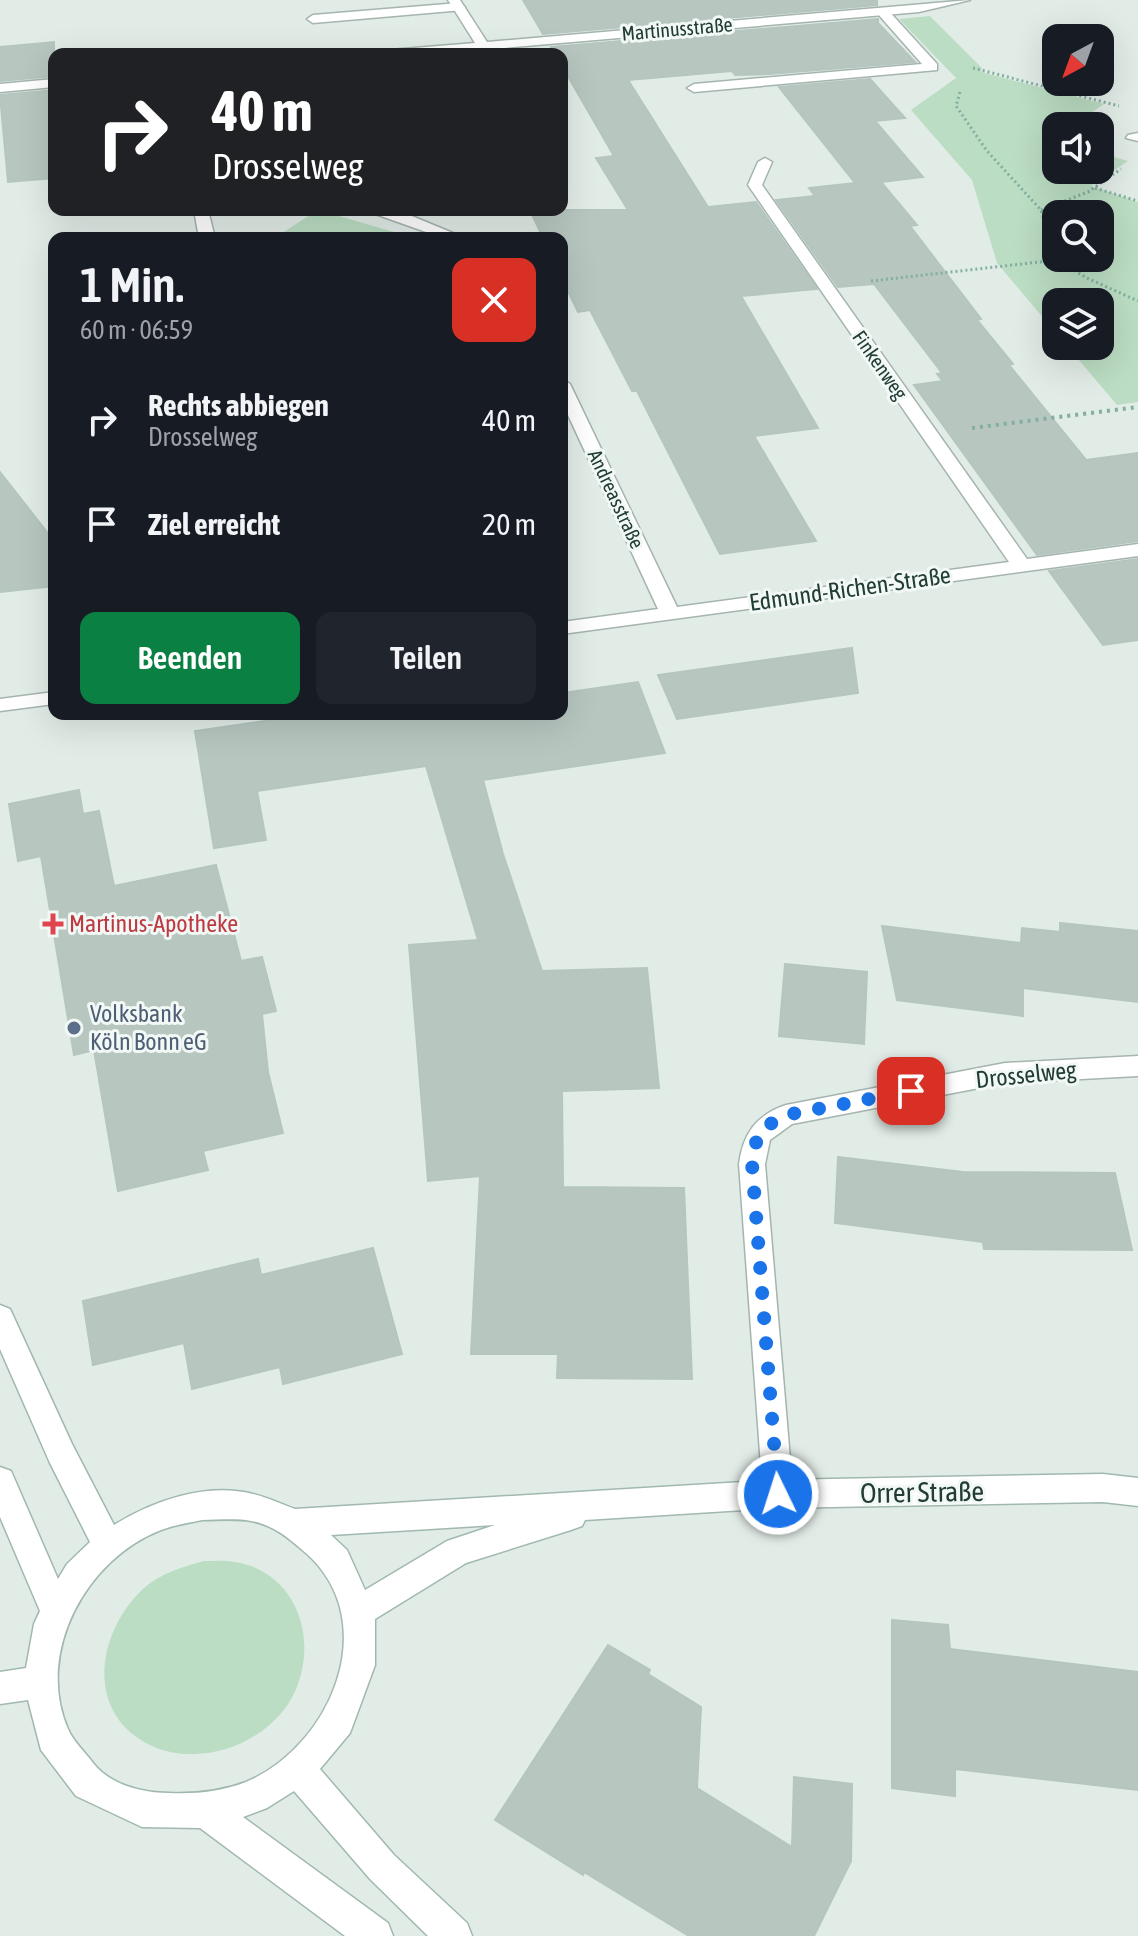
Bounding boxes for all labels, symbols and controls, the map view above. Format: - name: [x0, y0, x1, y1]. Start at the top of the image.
- street label: Martinusstraße: [621, 12, 733, 45]
- north arrow: [1042, 24, 1114, 96]
- map controls: [1042, 24, 1114, 360]
- text: 40 m: [212, 79, 313, 143]
- icon: right: [80, 80, 184, 184]
- button: sound: [1042, 112, 1114, 184]
- text: Drosselweg: [212, 145, 364, 187]
- button: search: [1042, 200, 1114, 272]
- text: 1 Min.: [80, 257, 184, 312]
- button: close: [452, 258, 536, 342]
- button: layers: [1042, 288, 1114, 360]
- text: 60 m · 06:59: [80, 315, 193, 345]
- street label: Finkenweg: [848, 326, 913, 404]
- text: Rechts abbiegen: [148, 388, 329, 422]
- icon: right: [80, 398, 124, 442]
- text: 40 m: [482, 403, 536, 437]
- text: Drosselweg: [148, 422, 258, 452]
- street label: Andreasstraße: [584, 446, 649, 552]
- icon: arrive: [80, 502, 124, 546]
- text: Ziel erreicht: [148, 507, 280, 541]
- text: 20 m: [482, 507, 536, 541]
- street label: Edmund-Richen-Straße: [748, 561, 952, 616]
- button: Beenden: [80, 612, 300, 704]
- button: Teilen: [316, 612, 536, 704]
- place label: Martinus-Apotheke: [69, 910, 238, 937]
- marker: Martinus-Apotheke: [44, 915, 62, 933]
- place label: Volksbank Köln Bonn eG: [90, 1000, 207, 1055]
- marker: Volksbank Köln Bonn eG: [65, 1019, 83, 1037]
- street label: Drosselweg: [974, 1056, 1078, 1093]
- pin: [877, 1057, 945, 1125]
- icon: arrive: [889, 1069, 933, 1113]
- position arrow: [736, 1452, 820, 1536]
- street label: Orrer Straße: [860, 1475, 984, 1509]

